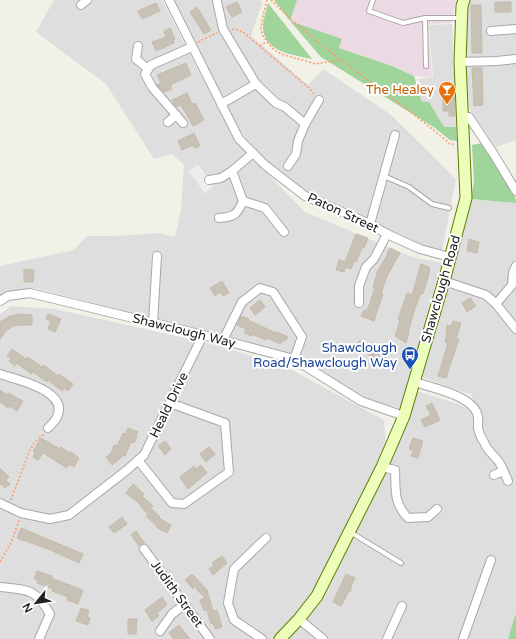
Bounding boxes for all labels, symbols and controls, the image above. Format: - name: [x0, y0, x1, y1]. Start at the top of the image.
- bar icon: The Healey: [437, 80, 457, 105]
- place label: The Healey: [366, 82, 434, 98]
- street label: Paton Street: [305, 190, 381, 236]
- street label: Shawclough Road: [418, 233, 464, 345]
- street label: Shawclough Way: [131, 310, 237, 352]
- place label: Shawclough Road/Shawclough Way: [253, 340, 397, 371]
- bus stop icon: Shawclough Road/Shawclough Way: [400, 345, 420, 370]
- street label: Heald Drive: [146, 370, 192, 440]
- street label: Judith Street: [147, 557, 207, 631]
- north arrow: [16, 583, 56, 623]
- text: N: [20, 601, 36, 615]

